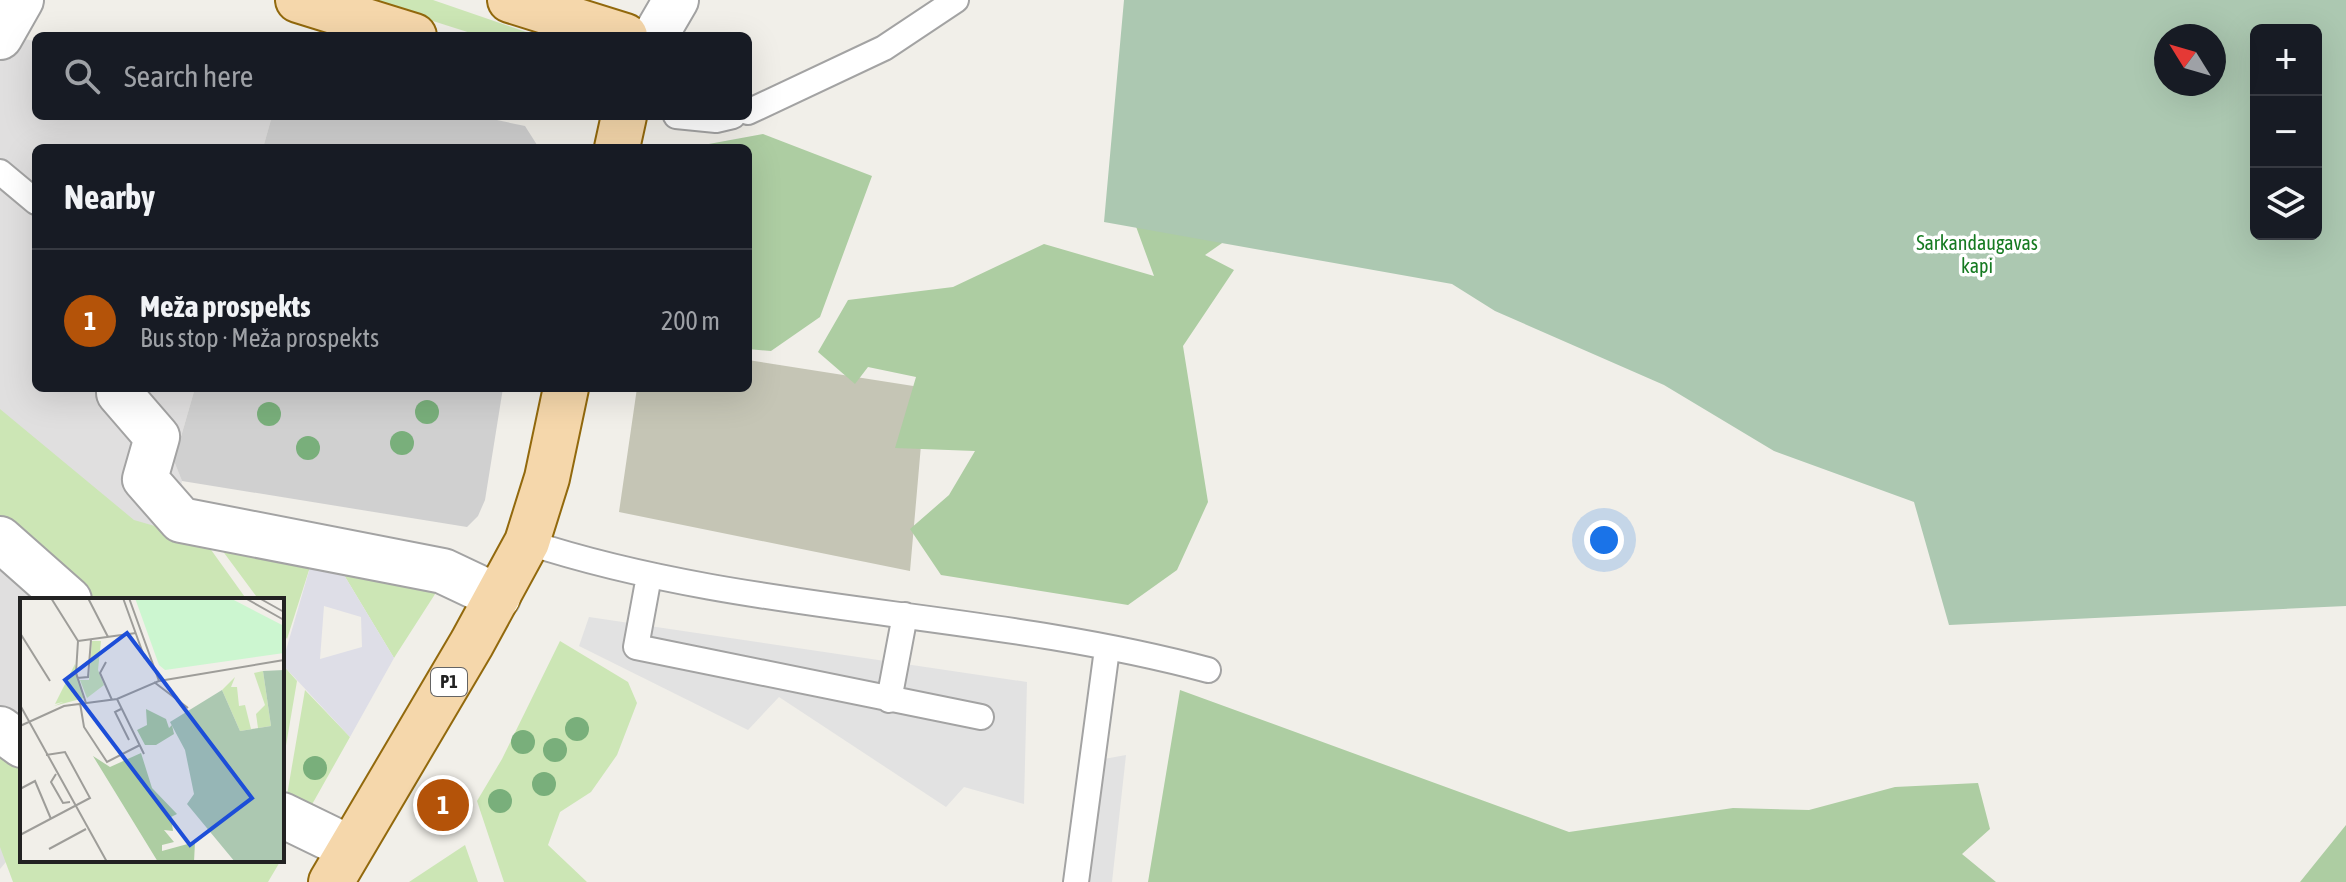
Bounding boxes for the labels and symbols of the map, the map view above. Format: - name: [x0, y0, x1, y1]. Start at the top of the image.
- north arrow: [2154, 24, 2226, 96]
- park label: Sarkandaugavas kapi: [1916, 231, 2038, 277]
- your location: [1584, 520, 1624, 560]
- inset map: [20, 598, 284, 862]
- road number: P1: [431, 668, 467, 696]
- pin: 1: [417, 775, 469, 835]

